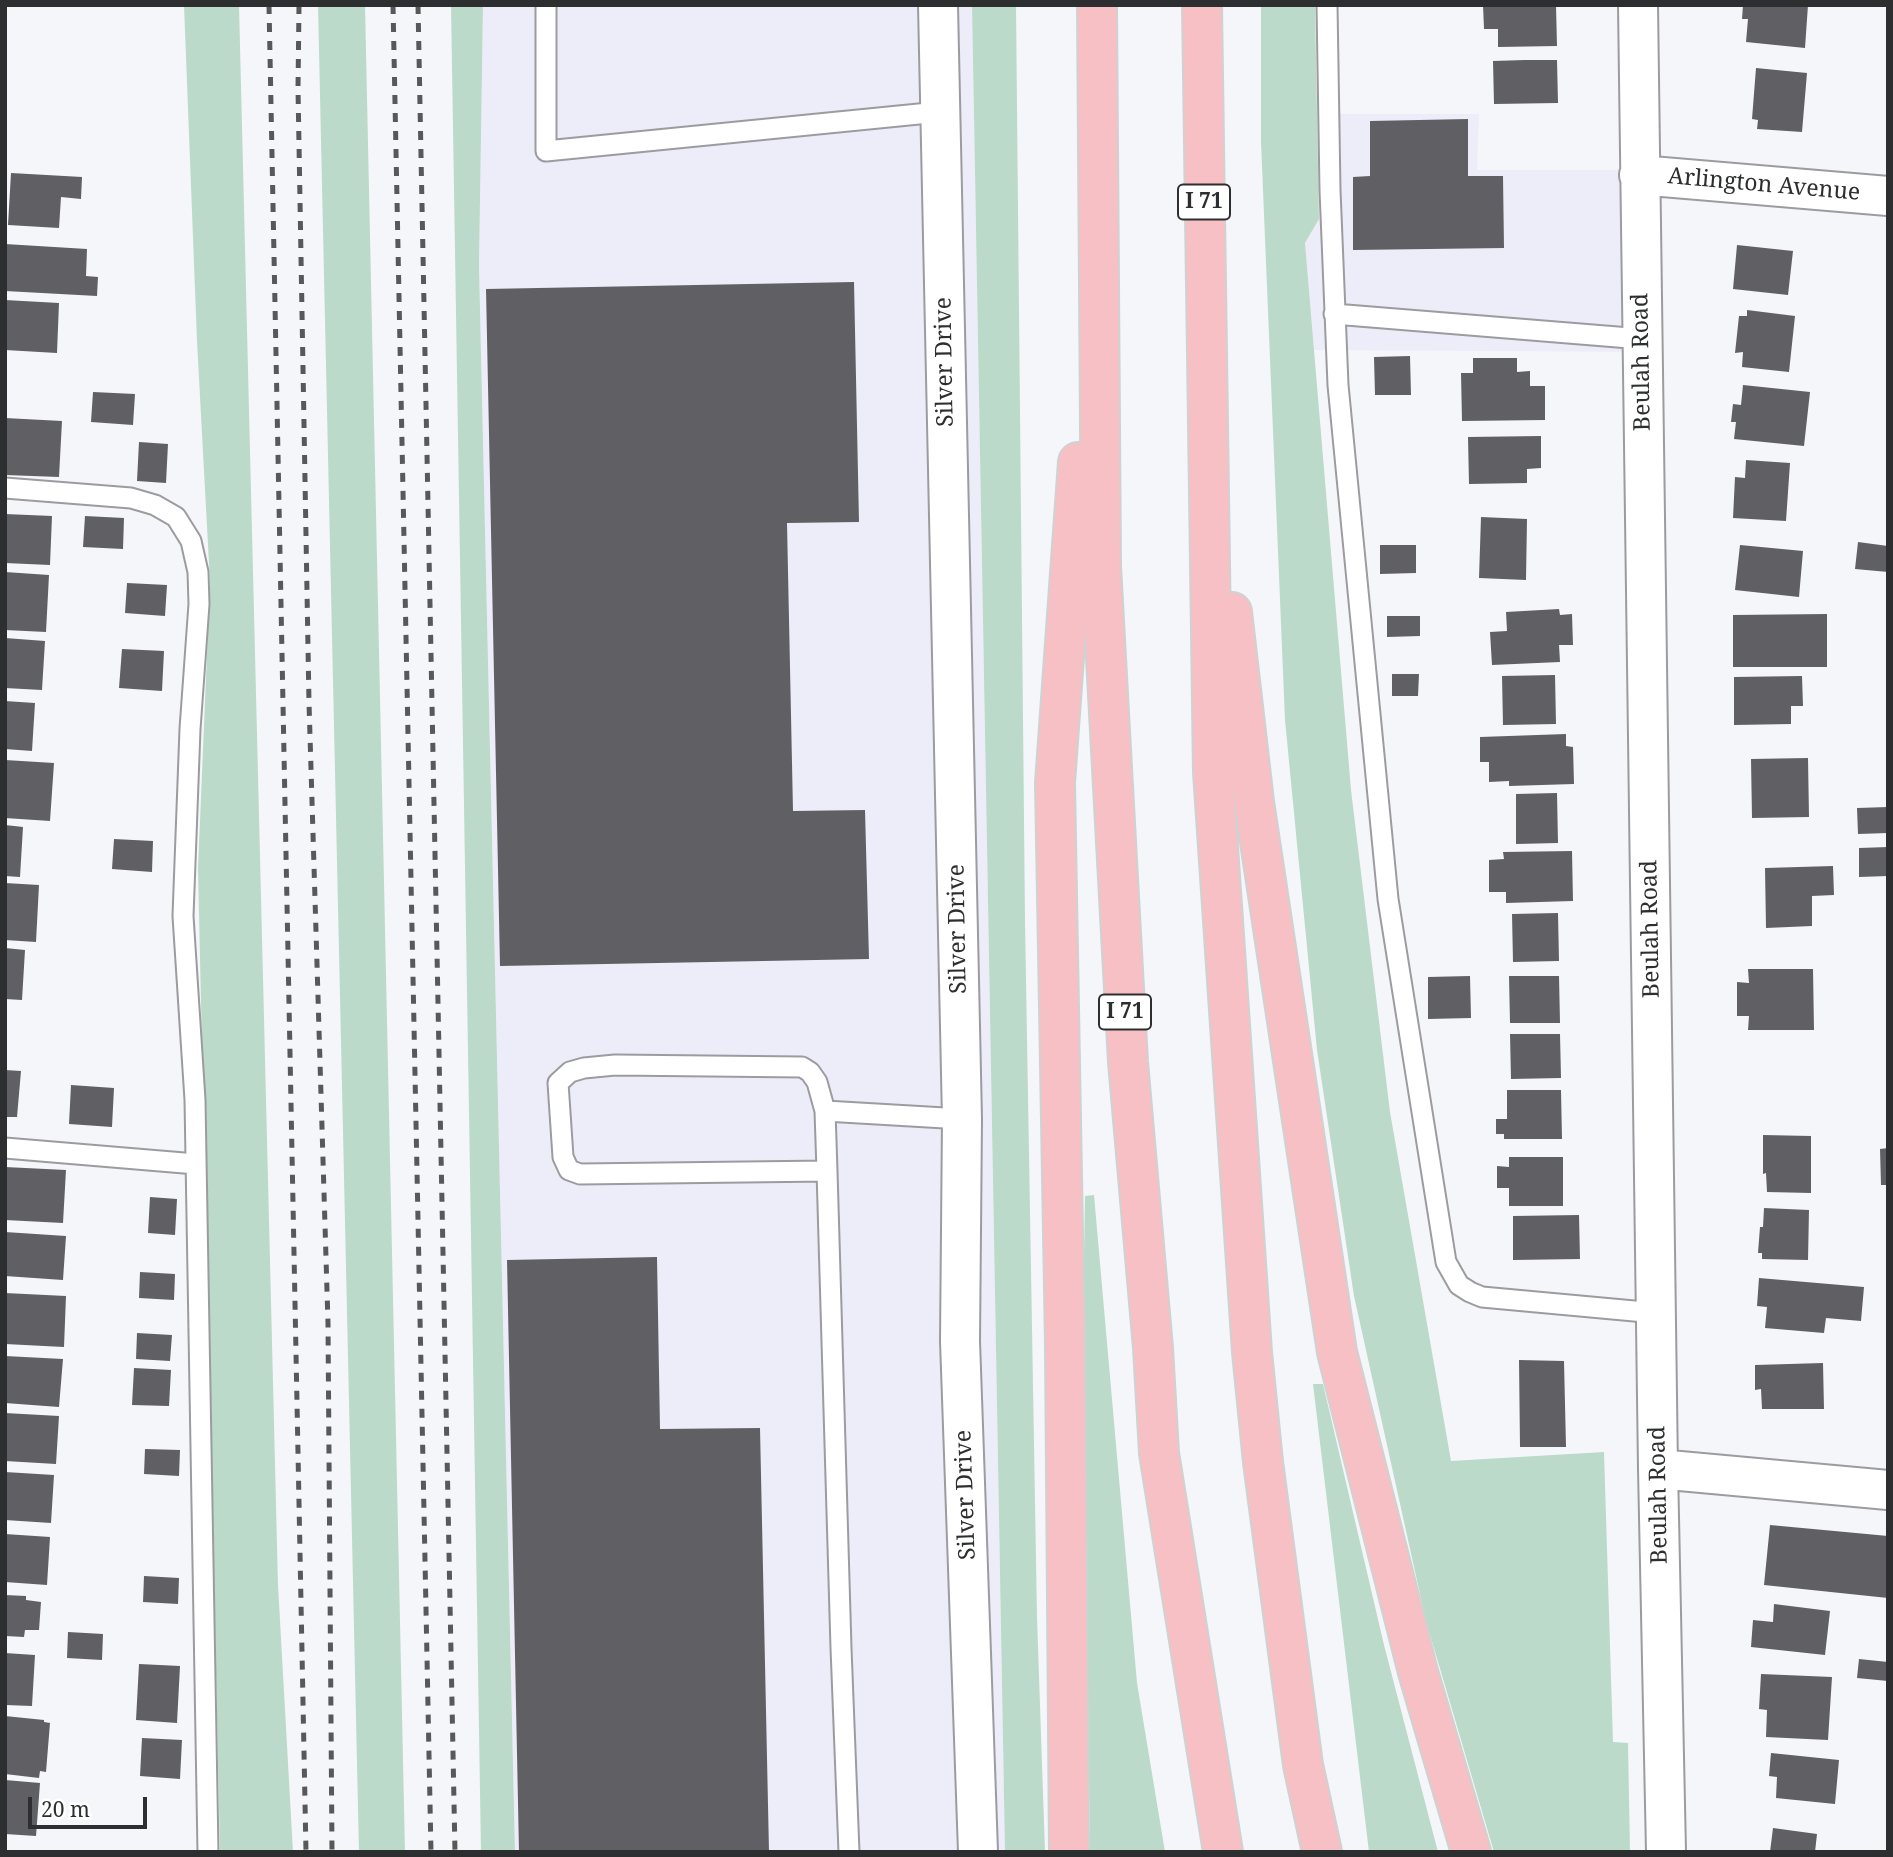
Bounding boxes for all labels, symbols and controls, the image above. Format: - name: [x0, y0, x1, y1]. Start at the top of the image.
- street label: Arlington Avenue: [1667, 163, 1861, 207]
- road number: I 71: [1178, 184, 1230, 220]
- street label: Beulah Road: [1627, 293, 1657, 431]
- street label: Silver Drive: [930, 297, 960, 427]
- street label: Beulah Road: [1636, 860, 1666, 998]
- street label: Silver Drive: [943, 864, 973, 994]
- road number: I 71: [1099, 995, 1151, 1030]
- street label: Beulah Road: [1644, 1426, 1674, 1564]
- street label: Silver Drive: [950, 1430, 982, 1560]
- scale bar: [32, 1784, 150, 1828]
- text: 20 m: [41, 1795, 90, 1823]

